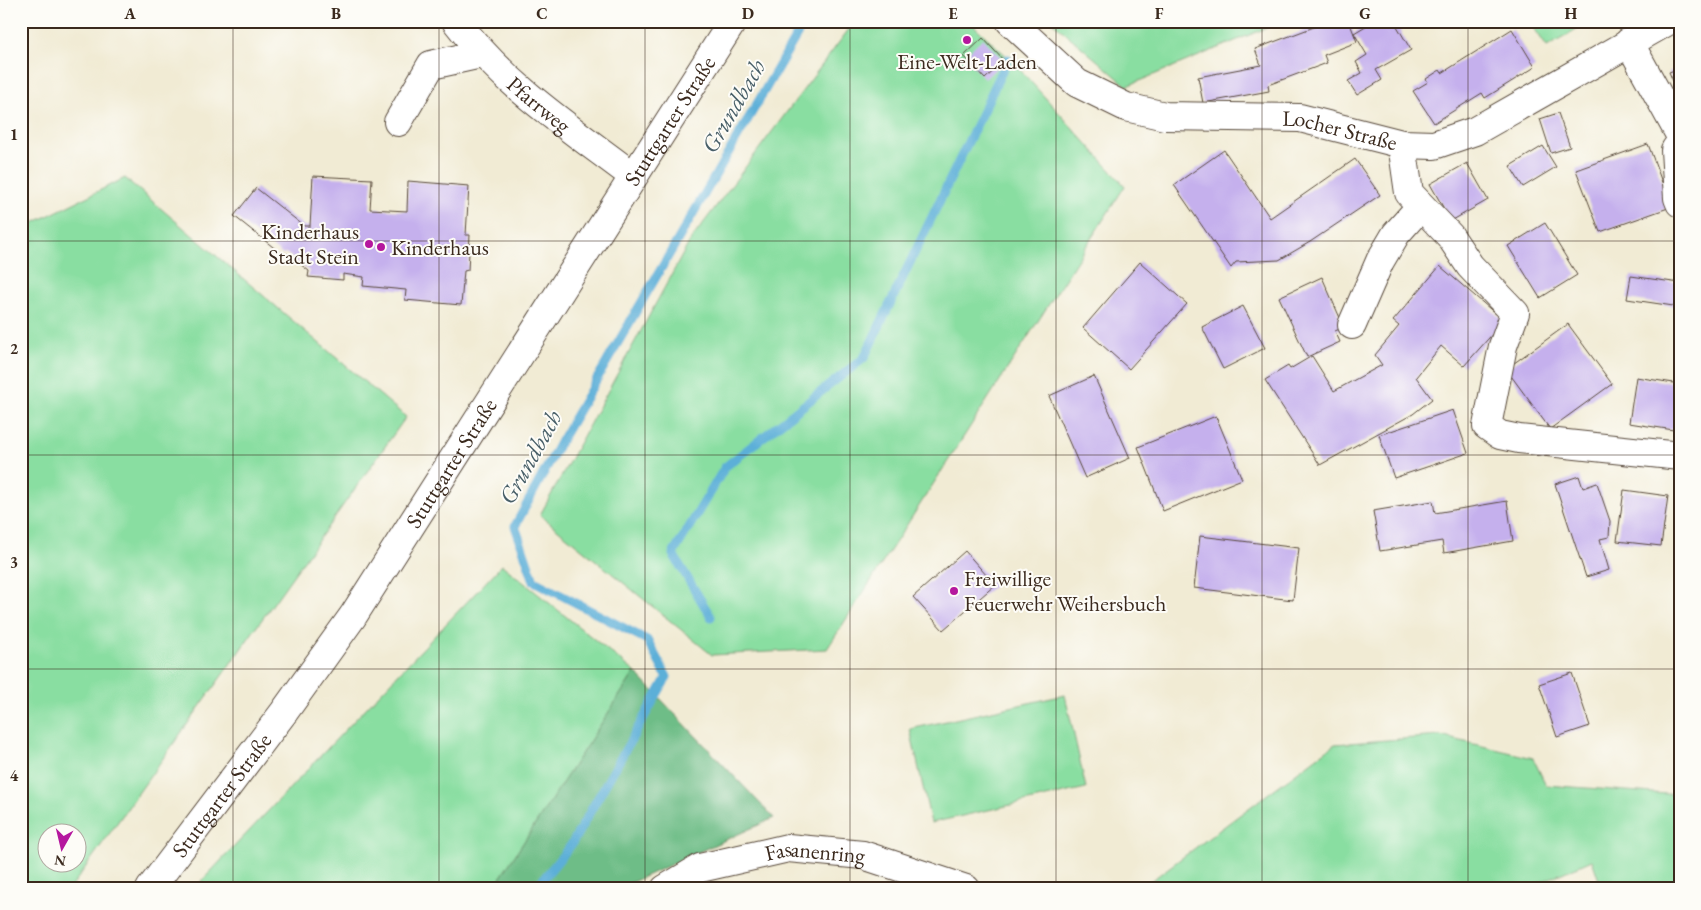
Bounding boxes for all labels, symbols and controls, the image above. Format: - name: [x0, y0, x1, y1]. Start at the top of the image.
- text: A: [123, 3, 136, 24]
- text: B: [331, 3, 341, 24]
- text: C: [536, 3, 548, 24]
- text: D: [742, 3, 754, 24]
- text: E: [948, 3, 958, 24]
- text: F: [1155, 3, 1164, 24]
- text: G: [1359, 3, 1371, 24]
- text: H: [1565, 3, 1578, 24]
- marker: Eine-Welt-Laden: [961, 34, 973, 46]
- place label: Eine-Welt-Laden: [897, 47, 1037, 76]
- street label: Stuttgarter Straße: [617, 50, 722, 191]
- water label: Grundbach: [694, 53, 772, 159]
- street label: Pfarrweg: [501, 69, 577, 139]
- street label: Locher Straße: [1282, 103, 1401, 157]
- text: 1: [10, 124, 18, 145]
- place label: Kinderhaus Stadt Stein: [261, 217, 359, 271]
- place label: Kinderhaus: [391, 233, 489, 262]
- marker: Kinderhaus Stadt Stein: [363, 238, 375, 250]
- marker: Kinderhaus: [375, 241, 387, 253]
- text: 2: [10, 338, 19, 359]
- street label: Stuttgarter Straße: [399, 392, 503, 533]
- water label: Grundbach: [491, 404, 569, 510]
- text: 3: [10, 552, 18, 573]
- place label: Freiwillige Feuerwehr Weihersbuch: [964, 564, 1166, 618]
- marker: Freiwillige Feuerwehr Weihersbuch: [948, 585, 960, 597]
- street label: Stuttgarter Straße: [165, 727, 278, 863]
- text: 4: [10, 765, 19, 786]
- north arrow: [38, 822, 88, 872]
- street label: Fasanenring: [762, 833, 867, 870]
- text: N: [53, 851, 67, 871]

